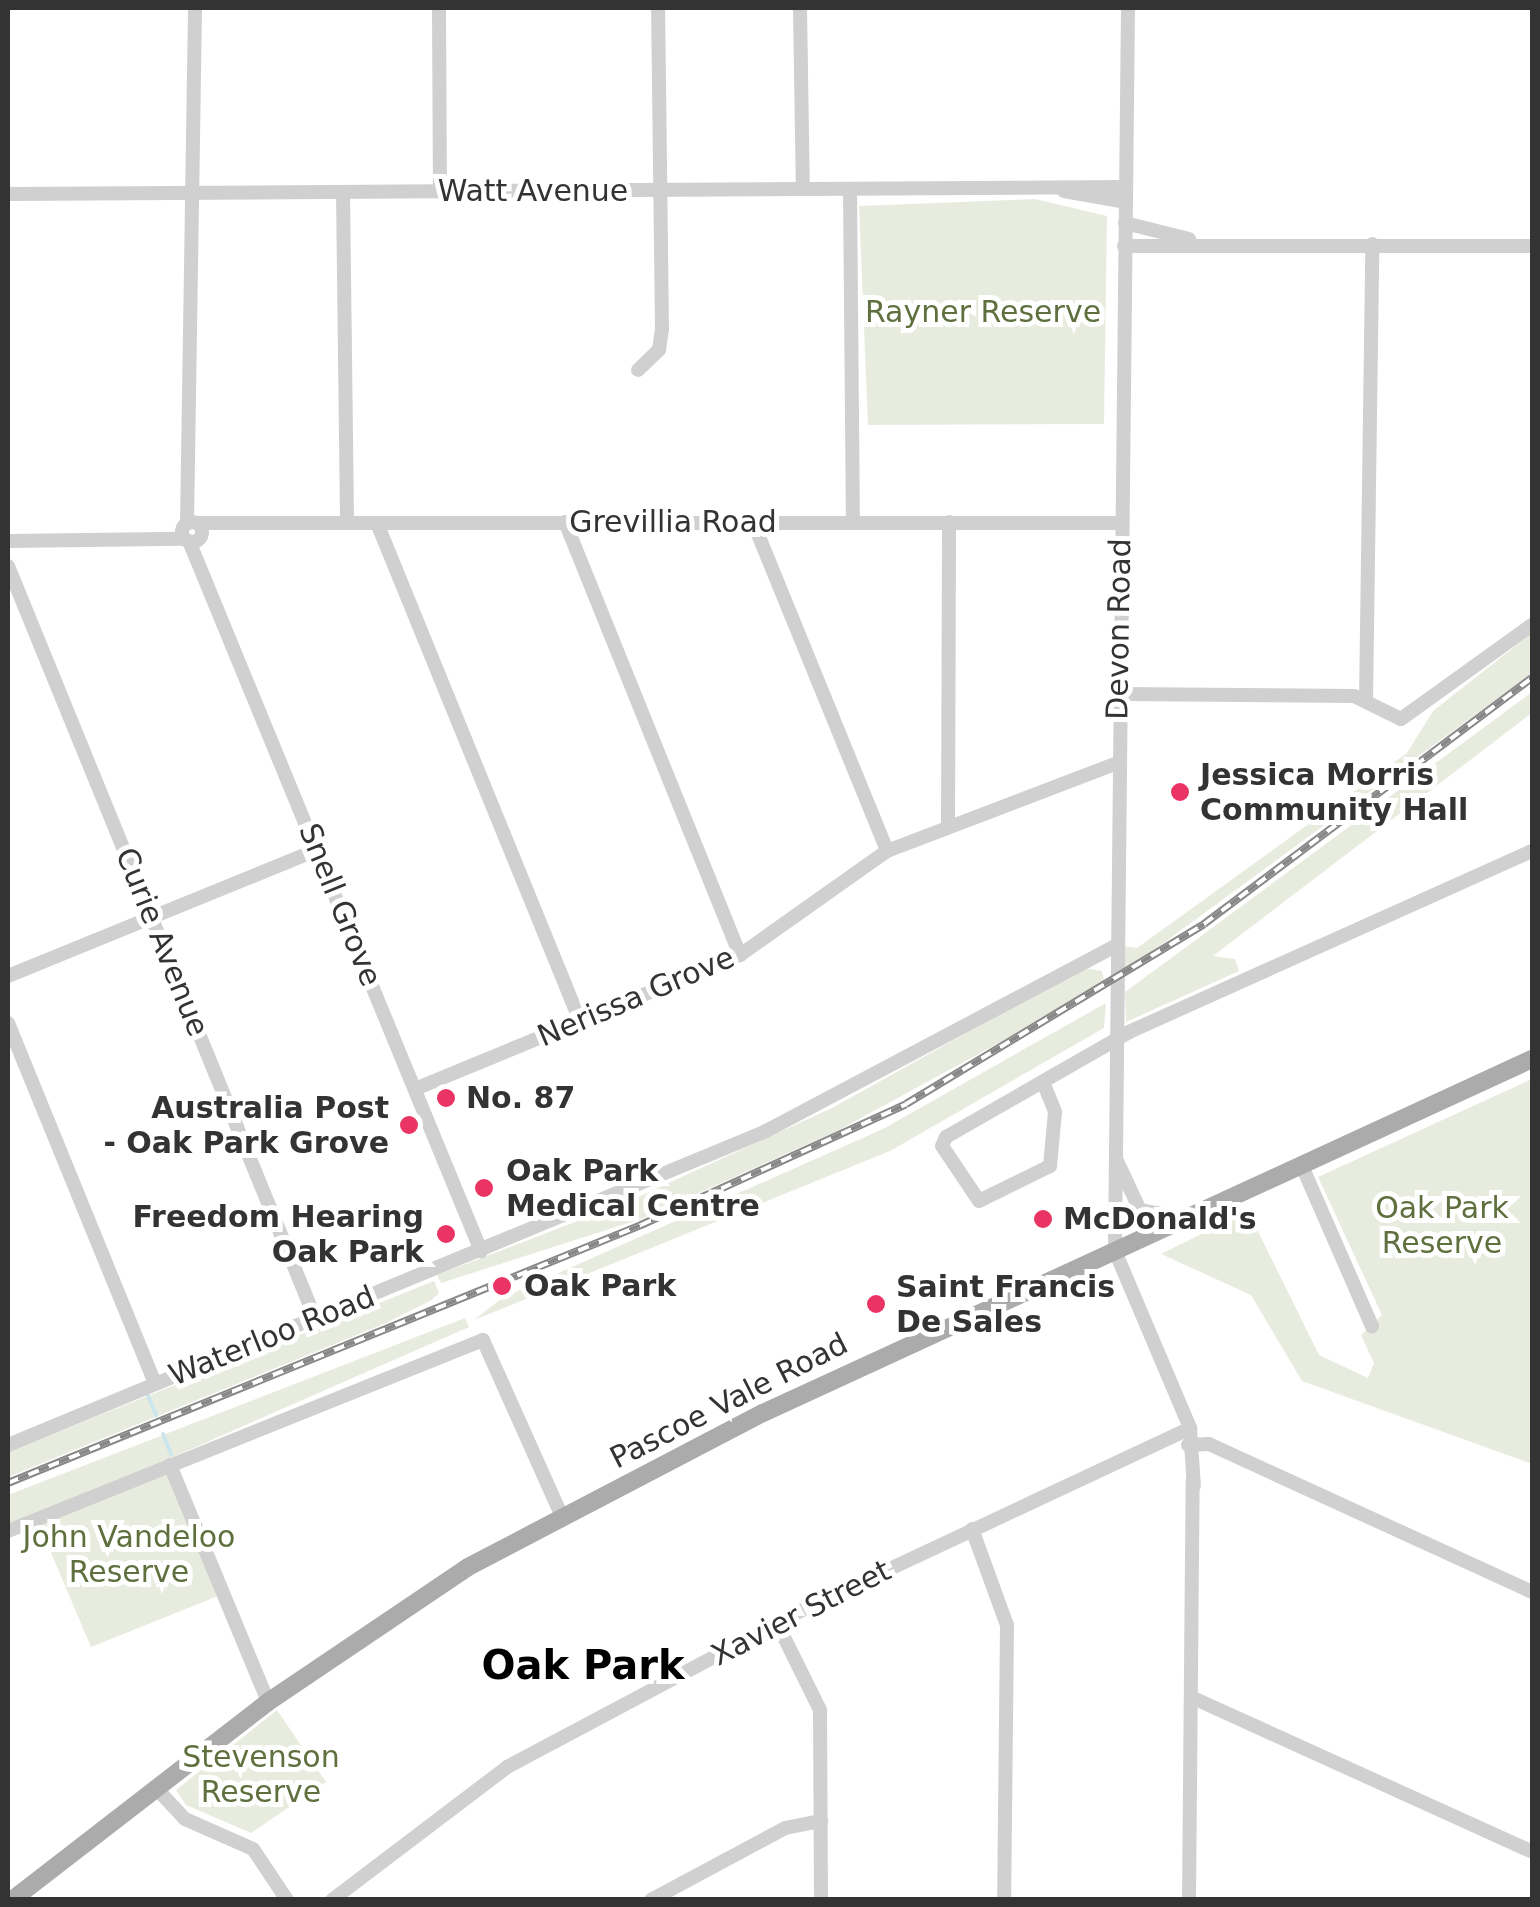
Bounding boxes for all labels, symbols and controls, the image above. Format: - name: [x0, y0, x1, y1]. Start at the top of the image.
- street label: Watt Avenue: [438, 173, 628, 209]
- park label: Rayner Reserve: [865, 294, 1101, 330]
- street label: Grevillia Road: [569, 504, 777, 540]
- street label: Devon Road: [1099, 538, 1139, 720]
- place label: Jessica Morris Community Hall: [1200, 757, 1468, 828]
- marker: Jessica Morris Community Hall: [1169, 781, 1191, 803]
- street label: Snell Grove: [291, 818, 389, 992]
- street label: Curie Avenue: [108, 843, 216, 1041]
- street label: Nerissa Grove: [532, 939, 740, 1055]
- place label: No. 87: [466, 1080, 575, 1116]
- marker: No. 87: [435, 1087, 457, 1109]
- place label: Australia Post - Oak Park Grove: [103, 1090, 389, 1160]
- marker: Australia Post - Oak Park Grove: [398, 1114, 420, 1136]
- place label: Oak Park Medical Centre: [506, 1153, 760, 1224]
- marker: Oak Park Medical Centre: [471, 1175, 497, 1201]
- park label: Oak Park Reserve: [1375, 1190, 1509, 1260]
- place label: Freedom Hearing Oak Park: [133, 1199, 424, 1270]
- place label: McDonald's: [1063, 1201, 1257, 1237]
- marker: McDonald's: [1032, 1208, 1054, 1230]
- marker: Freedom Hearing Oak Park: [433, 1221, 459, 1247]
- place label: Oak Park: [524, 1268, 676, 1304]
- place label: Saint Francis De Sales: [896, 1269, 1115, 1340]
- marker: Oak Park: [489, 1273, 515, 1299]
- street label: Waterloo Road: [164, 1278, 380, 1394]
- marker: Saint Francis De Sales: [865, 1293, 887, 1315]
- street label: Pascoe Vale Road: [604, 1326, 854, 1476]
- park label: John Vandeloo Reserve: [23, 1519, 235, 1590]
- street label: Xavier Street: [705, 1552, 897, 1674]
- district label: Oak Park: [481, 1641, 685, 1689]
- park label: Stevenson Reserve: [182, 1739, 340, 1810]

